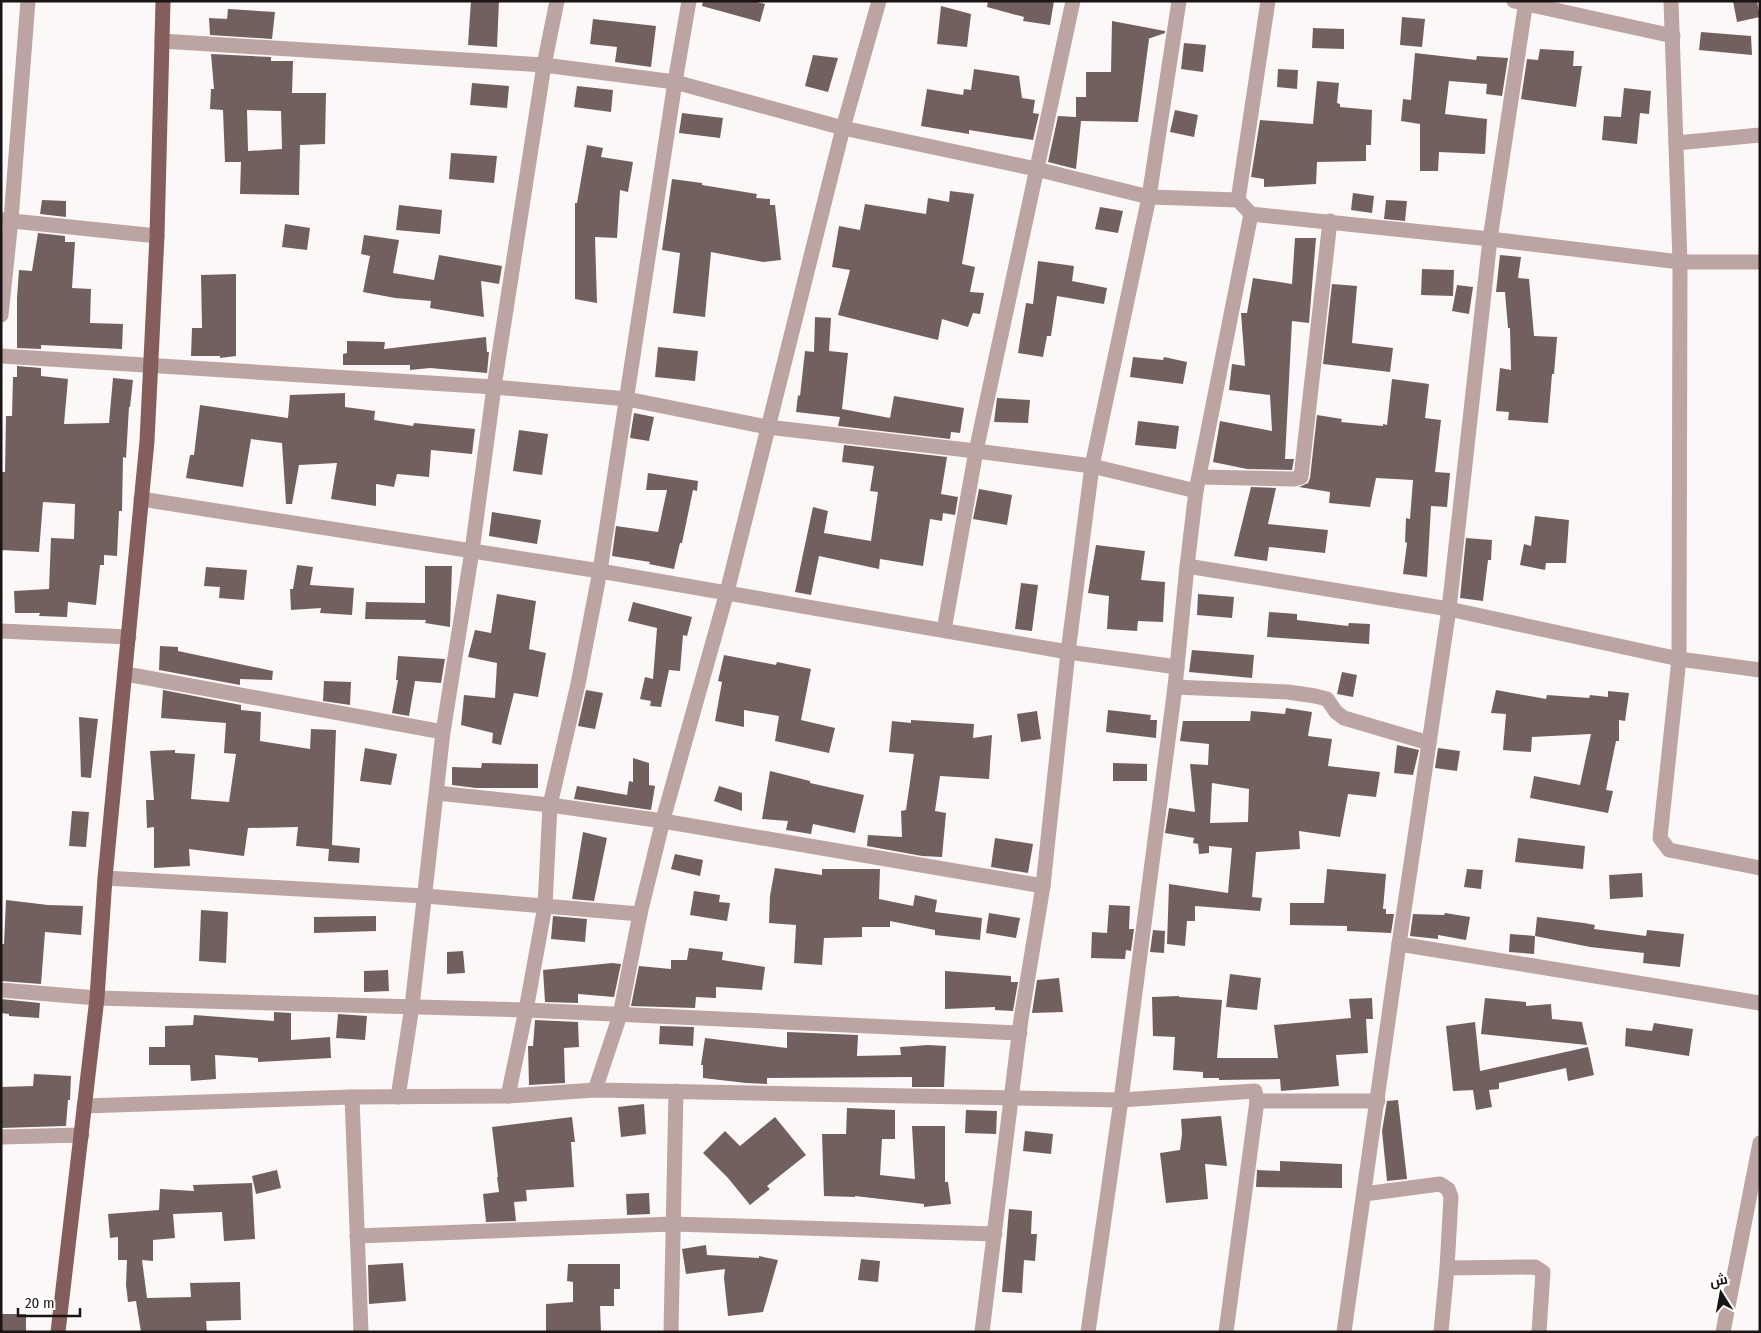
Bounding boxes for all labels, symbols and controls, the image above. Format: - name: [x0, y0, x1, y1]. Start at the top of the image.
- north arrow: [1696, 1268, 1746, 1318]
- text: ش: [1708, 1271, 1729, 1291]
- scale bar: [18, 1286, 80, 1318]
- text: 20 m: [25, 1294, 55, 1312]

